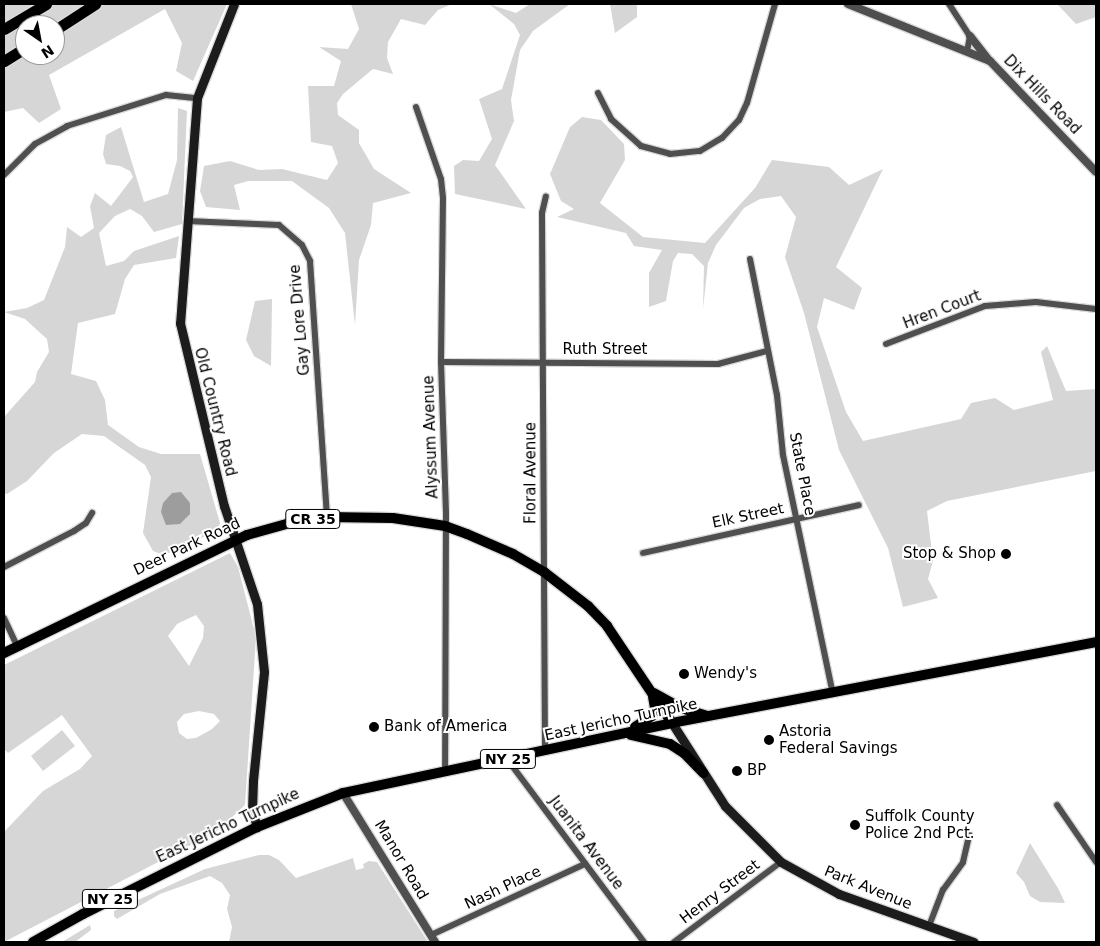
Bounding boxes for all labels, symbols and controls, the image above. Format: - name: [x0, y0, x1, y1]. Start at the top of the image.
- north arrow: [15, 15, 65, 65]
- text: N: [38, 42, 57, 62]
- street label: Dix Hills Road: [1000, 52, 1084, 138]
- street label: Gay Lore Drive: [286, 264, 314, 376]
- street label: Hren Court: [901, 287, 983, 333]
- street label: Ruth Street: [563, 341, 647, 359]
- street label: Old Country Road: [190, 346, 240, 478]
- street label: Alyssum Avenue: [420, 375, 442, 499]
- street label: Floral Avenue: [522, 422, 540, 524]
- street label: State Place: [785, 431, 819, 517]
- street label: Elk Street: [711, 500, 785, 532]
- road number: CR 35: [284, 508, 342, 530]
- street label: Deer Park Road: [131, 514, 243, 580]
- place label: Stop & Shop: [903, 545, 996, 563]
- marker: Stop & Shop: [1000, 548, 1012, 560]
- place label: Wendy's: [694, 665, 757, 683]
- marker: Wendy's: [678, 668, 690, 680]
- street label: East Jericho Turnpike: [543, 695, 699, 745]
- place label: Bank of America: [384, 718, 508, 736]
- marker: Bank of America: [368, 721, 380, 733]
- place label: Astoria Federal Savings: [779, 722, 898, 757]
- marker: Astoria Federal Savings: [763, 734, 775, 746]
- road number: NY 25: [479, 748, 537, 771]
- place label: BP: [747, 762, 766, 780]
- marker: BP: [731, 765, 743, 777]
- street label: East Jericho Turnpike: [154, 785, 302, 867]
- street label: Juanita Avenue: [545, 793, 627, 893]
- place label: Suffolk County Police 2nd Pct.: [865, 807, 975, 842]
- street label: Manor Road: [370, 817, 432, 903]
- marker: Suffolk County Police 2nd Pct.: [849, 819, 861, 831]
- street label: Henry Street: [676, 856, 764, 928]
- street label: Nash Place: [462, 862, 544, 914]
- street label: Park Avenue: [822, 862, 914, 914]
- road number: NY 25: [81, 888, 139, 911]

